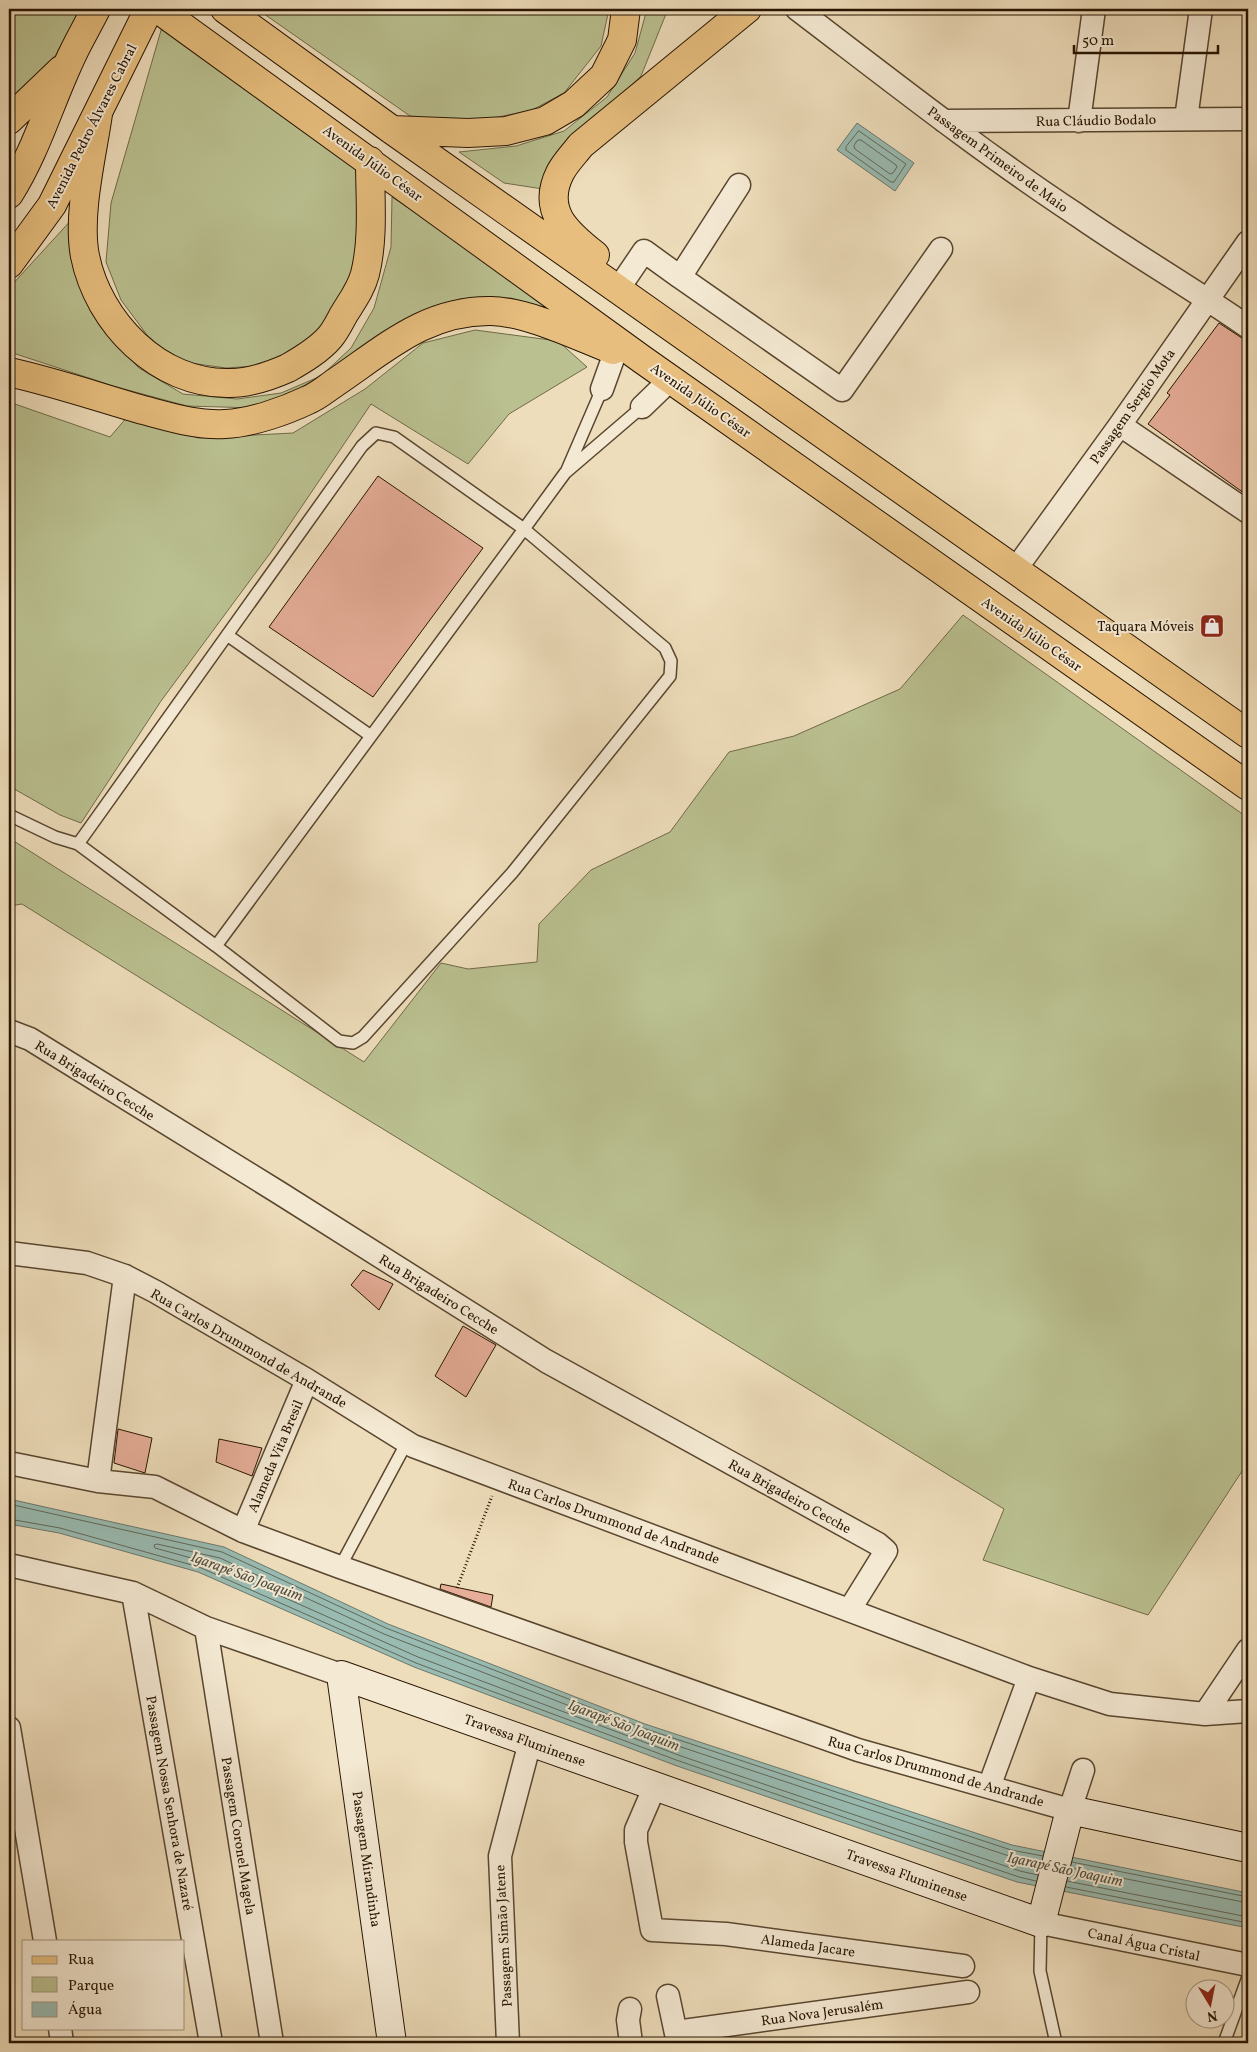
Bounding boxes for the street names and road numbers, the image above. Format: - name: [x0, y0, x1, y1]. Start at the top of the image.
- street label: Avenida Pedro Álvares Cabral: [43, 41, 142, 212]
- street label: Passagem Primeiro de Maio: [923, 103, 1071, 218]
- street label: Rua Cláudio Bodalo: [1036, 111, 1156, 132]
- street label: Avenida Júlio César: [318, 122, 426, 207]
- street label: Passagem Sergio Mota: [1086, 345, 1180, 468]
- street label: Avenida Júlio César: [646, 359, 754, 443]
- street label: Avenida Júlio César: [977, 593, 1085, 677]
- street label: Rua Brigadeiro Cecche: [31, 1037, 158, 1126]
- street label: Rua Brigadeiro Cecche: [375, 1251, 502, 1340]
- street label: Rua Carlos Drummond de Andrande: [146, 1285, 350, 1414]
- street label: Alameda Vita Bresil: [244, 1397, 309, 1516]
- street label: Rua Brigadeiro Cecche: [724, 1456, 855, 1539]
- street label: Rua Carlos Drummond de Andrande: [505, 1475, 722, 1570]
- street label: Passagem Nossa Senhora de Nazaré: [140, 1694, 197, 1913]
- street label: Travessa Fluminense: [461, 1711, 588, 1772]
- street label: Rua Carlos Drummond de Andrande: [825, 1732, 1046, 1813]
- street label: Passagem Coronel Magela: [216, 1756, 259, 1917]
- street label: Passagem Mirandinha: [347, 1790, 384, 1929]
- street label: Travessa Fluminense: [843, 1846, 970, 1907]
- street label: Passagem Simão Jatene: [491, 1864, 518, 2008]
- street label: Canal Água Cristal: [1086, 1924, 1202, 1967]
- street label: Alameda Jacare: [759, 1930, 857, 1963]
- street label: Rua Nova Jerusalém: [760, 1995, 885, 2031]

